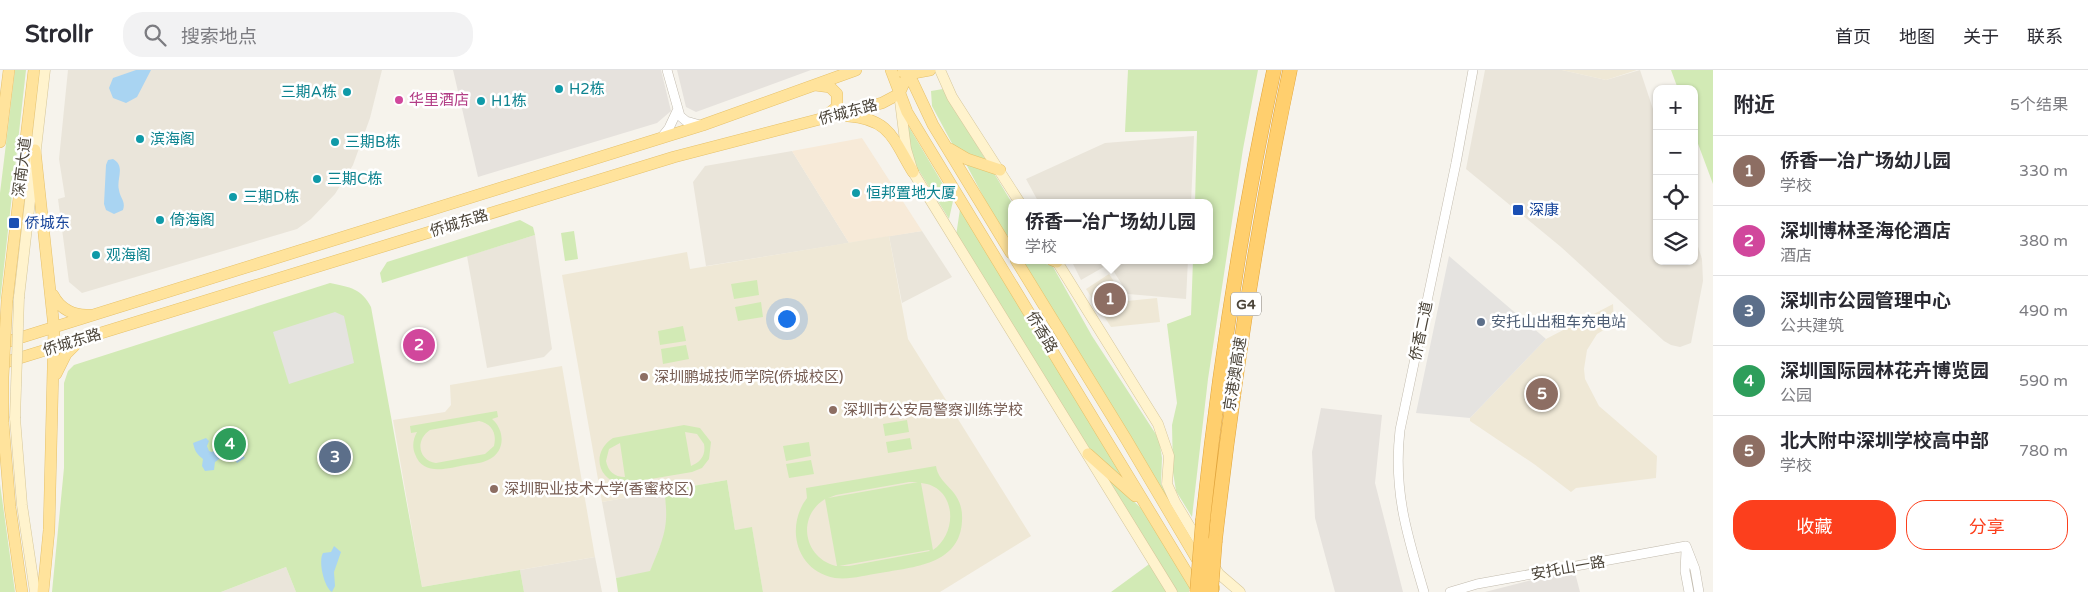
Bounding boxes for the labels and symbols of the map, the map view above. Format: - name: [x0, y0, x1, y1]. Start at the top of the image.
- place label: H2栋: [569, 80, 605, 98]
- place label: 三期A栋: [281, 83, 337, 101]
- marker: H2栋: [553, 83, 565, 95]
- marker: 三期A栋: [341, 86, 353, 98]
- place label: 华里酒店: [409, 91, 469, 109]
- place label: H1栋: [491, 92, 527, 110]
- marker: 华里酒店: [393, 94, 405, 106]
- marker: H1栋: [475, 95, 487, 107]
- street label: 侨城东路: [817, 96, 879, 128]
- place label: 滨海阁: [150, 130, 195, 148]
- marker: 滨海阁: [134, 133, 146, 145]
- place label: 三期B栋: [345, 133, 400, 151]
- street label: 深南大道: [9, 136, 35, 198]
- marker: 三期B栋: [329, 136, 341, 148]
- place label: 三期C栋: [327, 170, 382, 188]
- marker: 三期C栋: [311, 173, 323, 185]
- place label: 恒邦置地大厦: [866, 184, 956, 202]
- marker: 恒邦置地大厦: [850, 187, 862, 199]
- place label: 三期D栋: [243, 188, 299, 206]
- marker: 三期D栋: [227, 191, 239, 203]
- place label: 深康: [1529, 201, 1559, 219]
- marker: 深康: [1511, 203, 1525, 217]
- street label: 侨城东路: [428, 206, 490, 240]
- place label: 倚海阁: [170, 211, 215, 229]
- place label: 侨城东: [25, 214, 70, 232]
- marker: 倚海阁: [154, 214, 166, 226]
- marker: 侨城东: [7, 216, 21, 230]
- place label: 观海阁: [106, 246, 151, 264]
- marker: 观海阁: [90, 249, 102, 261]
- pin: 1: [1094, 280, 1126, 318]
- road number: G4: [1231, 292, 1261, 315]
- street label: 侨香二道: [1406, 300, 1436, 362]
- your location: [774, 306, 800, 332]
- street label: 侨香路: [1023, 308, 1061, 356]
- place label: 安托山出租车充电站: [1491, 313, 1626, 331]
- marker: 安托山出租车充电站: [1475, 316, 1487, 328]
- street label: 侨城东路: [41, 325, 103, 359]
- pin: 2: [403, 326, 435, 364]
- street label: 京港澳高速: [1220, 336, 1250, 412]
- place label: 深圳鹏城技师学院(侨城校区): [654, 368, 843, 386]
- marker: 深圳鹏城技师学院(侨城校区): [638, 371, 650, 383]
- pin: 5: [1526, 375, 1558, 413]
- place label: 深圳市公安局警察训练学校: [843, 401, 1023, 419]
- marker: 深圳市公安局警察训练学校: [827, 404, 839, 416]
- pin: 4: [214, 425, 246, 463]
- pin: 3: [319, 438, 351, 476]
- place label: 深圳职业技术大学(香蜜校区): [504, 480, 693, 498]
- marker: 深圳职业技术大学(香蜜校区): [488, 483, 500, 495]
- street label: 安托山一路: [1529, 553, 1607, 583]

